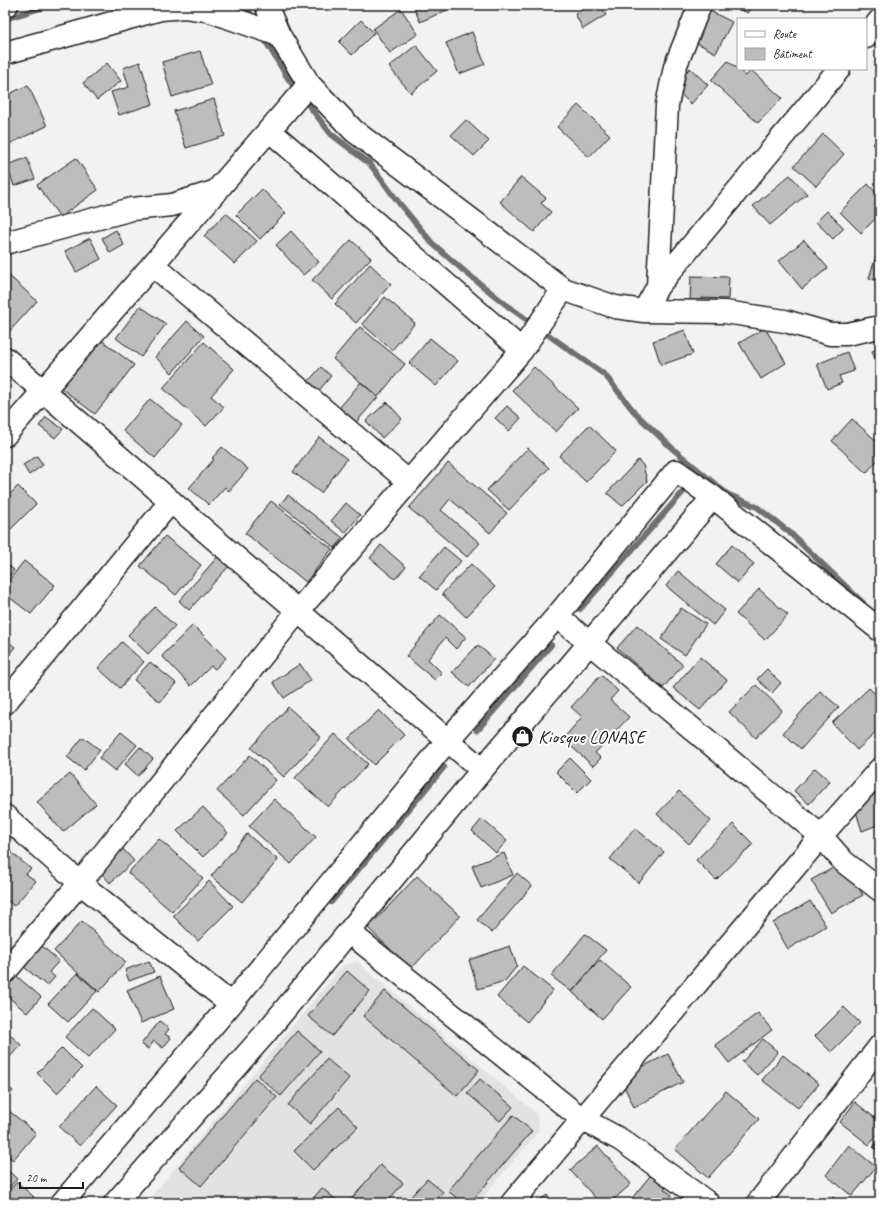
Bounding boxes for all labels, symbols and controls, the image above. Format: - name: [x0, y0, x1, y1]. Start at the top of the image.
- legend: [737, 18, 867, 70]
- text: Route: [773, 26, 797, 42]
- text: Bâtiment: [773, 46, 812, 62]
- shop icon: Kiosque LONASE: [510, 723, 536, 749]
- place label: Kiosque LONASE: [538, 725, 648, 749]
- scale bar: [20, 1164, 83, 1190]
- text: 20 m: [26, 1170, 48, 1186]

